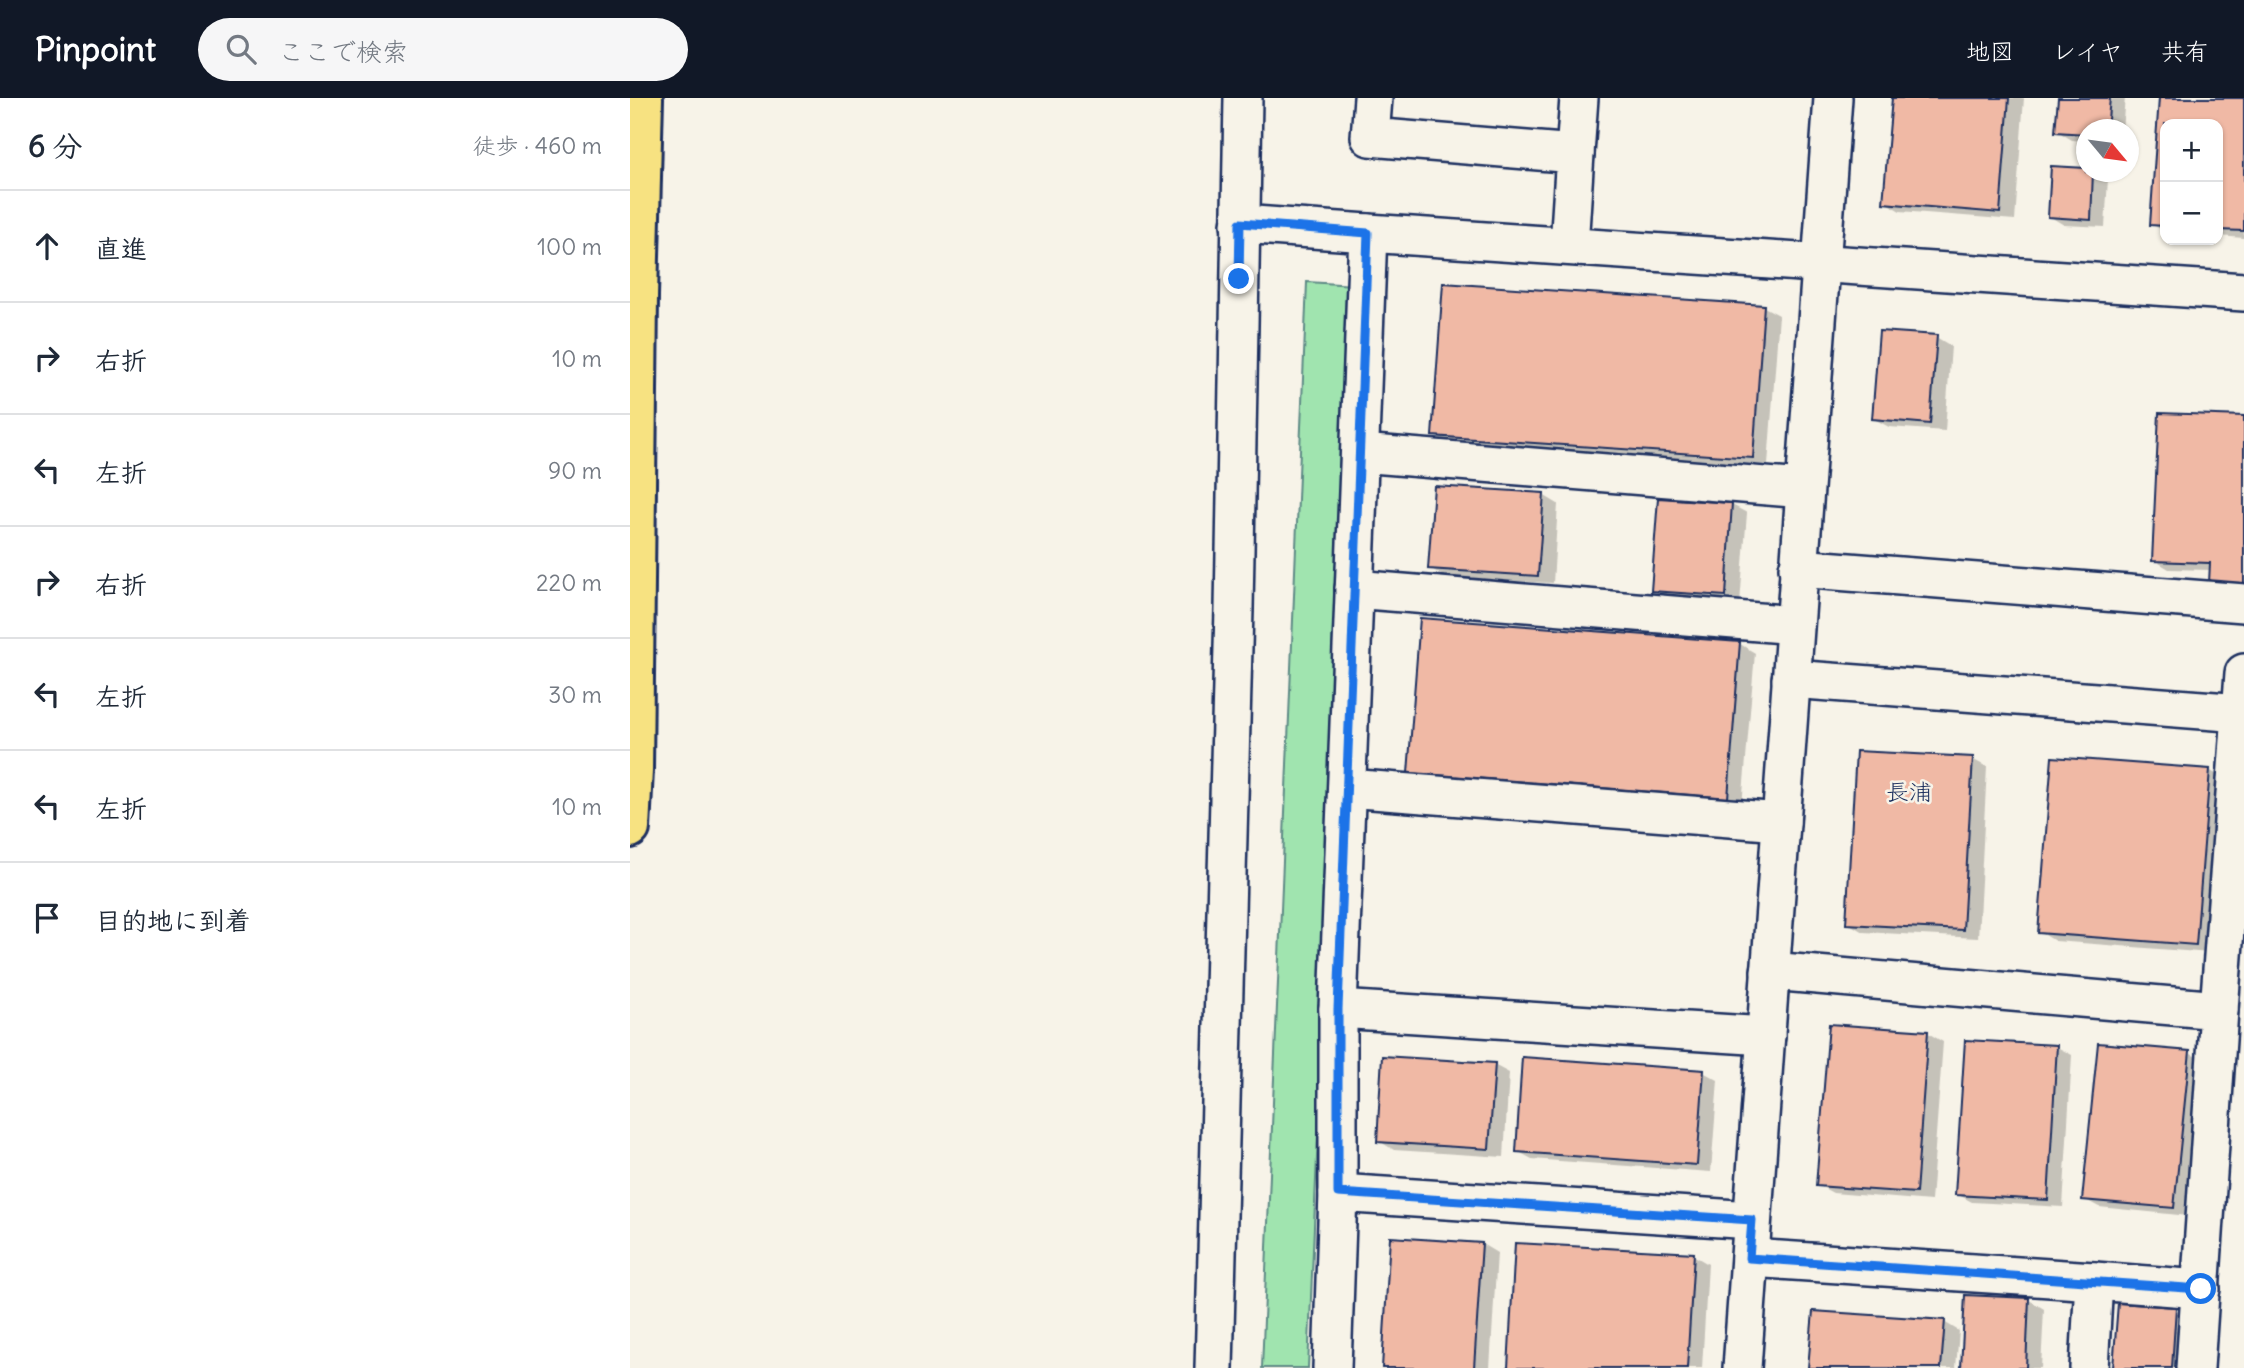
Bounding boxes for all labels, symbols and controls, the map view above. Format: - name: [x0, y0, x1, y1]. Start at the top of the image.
- search box: [198, 18, 688, 81]
- text: Pinpoint: [35, 28, 156, 70]
- icon: search: [222, 30, 260, 68]
- text: ここで検索: [278, 35, 408, 68]
- text: 地図: [1966, 36, 2014, 66]
- text: レイヤ: [2052, 36, 2123, 66]
- text: 共有: [2161, 36, 2209, 66]
- north arrow: [2076, 119, 2139, 182]
- map controls: [2160, 119, 2223, 245]
- button: +: [2160, 119, 2223, 182]
- text: 6 分: [28, 127, 82, 165]
- text: 徒歩 · 460 m: [473, 131, 602, 160]
- button: −: [2160, 182, 2223, 245]
- icon: ahead: [28, 227, 66, 265]
- text: 直進: [95, 232, 147, 265]
- text: 100 m: [537, 232, 602, 261]
- route end: [1223, 263, 1254, 294]
- icon: right: [28, 339, 66, 377]
- text: 右折: [95, 344, 147, 377]
- text: 10 m: [552, 344, 602, 373]
- icon: left: [28, 451, 66, 489]
- text: 左折: [95, 456, 147, 489]
- text: 90 m: [548, 456, 602, 485]
- icon: right: [28, 563, 66, 601]
- text: 右折: [95, 568, 147, 601]
- text: 220 m: [536, 568, 602, 597]
- icon: left: [28, 675, 66, 713]
- text: 左折: [95, 680, 147, 713]
- text: 30 m: [548, 680, 602, 709]
- district label: 長浦: [1886, 777, 1932, 806]
- icon: left: [28, 787, 66, 825]
- text: 左折: [95, 792, 147, 825]
- text: 10 m: [552, 792, 602, 821]
- icon: arrive: [28, 899, 66, 937]
- text: 目的地に到着: [95, 904, 251, 937]
- route start: [2185, 1273, 2216, 1304]

